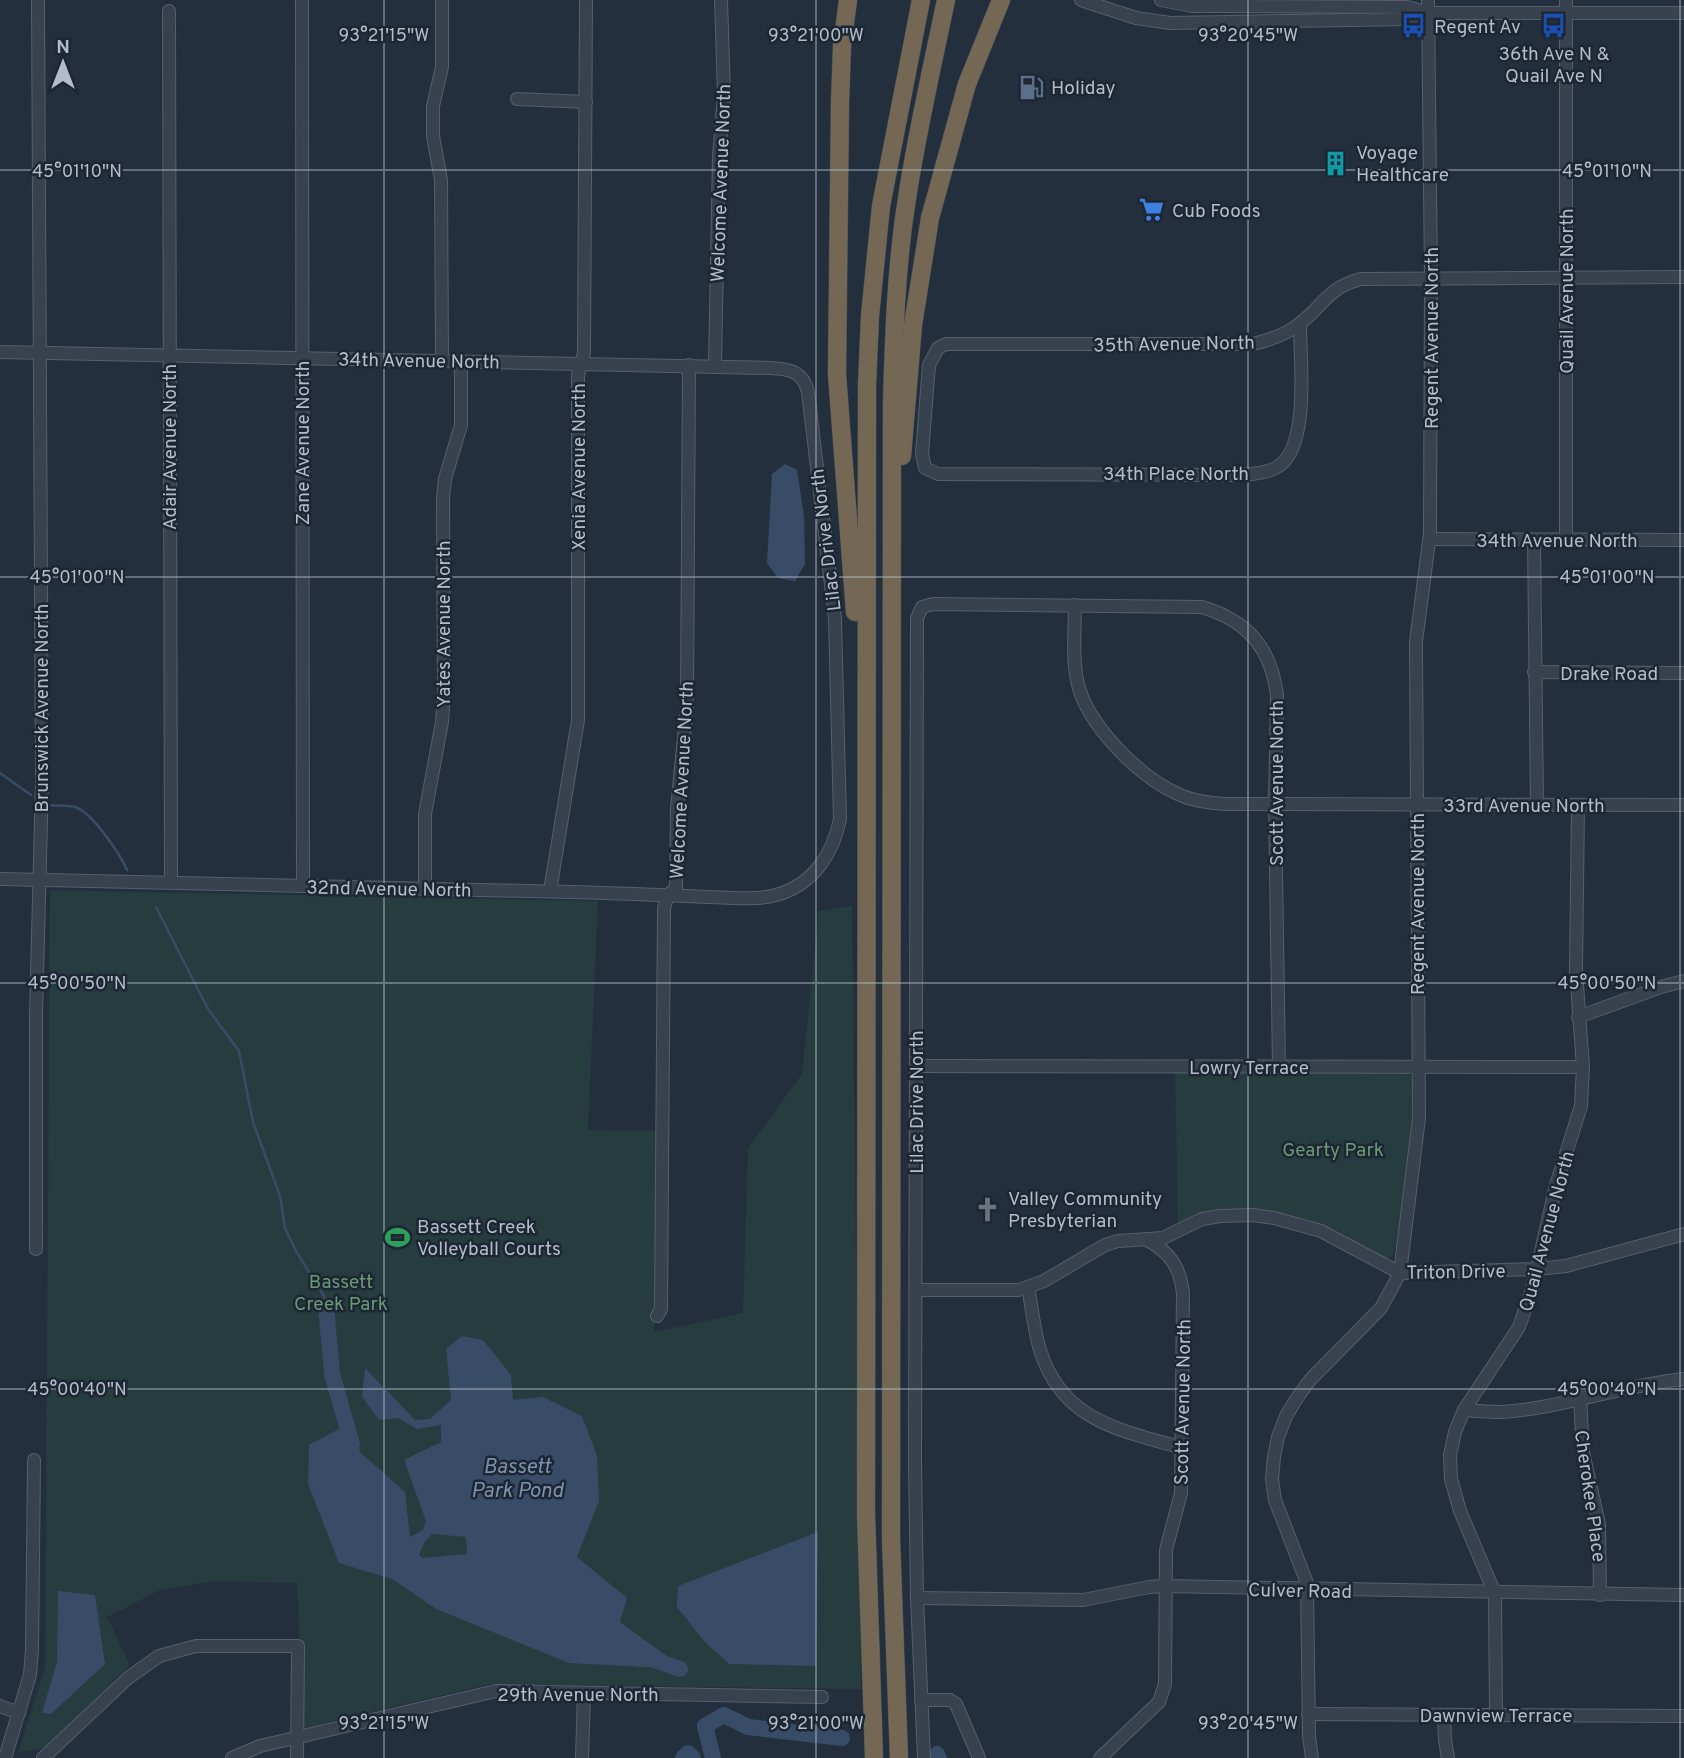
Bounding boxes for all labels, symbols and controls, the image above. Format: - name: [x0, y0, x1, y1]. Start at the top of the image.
- bus stop icon: 36th Ave N & Quail Ave N: [1540, 11, 1568, 39]
- bus stop icon: Regent Av: [1400, 12, 1428, 40]
- place label: Regent Av: [1434, 16, 1521, 40]
- text: 93°21'15"W: [339, 25, 429, 48]
- text: 93°21'00"W: [768, 25, 864, 48]
- text: 93°20'45"W: [1198, 25, 1298, 48]
- north arrow: [28, 28, 98, 98]
- text: N: [56, 36, 70, 60]
- place label: 36th Ave N & Quail Ave N: [1498, 43, 1610, 89]
- fuel station icon: Holiday: [1017, 73, 1045, 101]
- place label: Holiday: [1051, 77, 1115, 101]
- street label: Welcome Avenue North: [707, 84, 737, 283]
- place label: Voyage Healthcare: [1356, 142, 1449, 188]
- building icon: Voyage Healthcare: [1322, 149, 1350, 177]
- text: 45°01'10"N: [32, 161, 122, 184]
- text: 45°01'10"N: [1562, 161, 1652, 184]
- supermarket icon: Cub Foods: [1138, 196, 1166, 224]
- place label: Cub Foods: [1172, 200, 1261, 224]
- street label: Quail Avenue North: [1556, 208, 1580, 374]
- street label: Regent Avenue North: [1421, 247, 1445, 429]
- street label: 35th Avenue North: [1093, 332, 1255, 358]
- street label: 34th Avenue North: [338, 349, 500, 375]
- street label: Zane Avenue North: [292, 361, 316, 525]
- street label: Adair Avenue North: [159, 364, 183, 530]
- street label: Xenia Avenue North: [568, 383, 592, 551]
- street label: 34th Place North: [1103, 463, 1249, 487]
- street label: Lilac Drive North: [806, 467, 848, 612]
- street label: 34th Avenue North: [1476, 530, 1638, 554]
- street label: Yates Avenue North: [433, 540, 457, 708]
- text: 45°01'00"N: [30, 567, 124, 590]
- text: 45°01'00"N: [1560, 567, 1654, 590]
- street label: Brunswick Avenue North: [31, 604, 55, 812]
- street label: Drake Road: [1560, 663, 1658, 687]
- street label: Welcome Avenue North: [666, 680, 700, 880]
- street label: Scott Avenue North: [1266, 700, 1290, 866]
- street label: 33rd Avenue North: [1443, 795, 1605, 819]
- street label: Regent Avenue North: [1407, 813, 1431, 995]
- street label: 32nd Avenue North: [306, 877, 472, 903]
- text: 45°00'50"N: [27, 973, 127, 996]
- text: 45°00'50"N: [1557, 973, 1657, 996]
- street label: Lilac Drive North: [906, 1030, 930, 1174]
- street label: Lowry Terrace: [1189, 1057, 1309, 1081]
- park label: Gearty Park: [1282, 1139, 1384, 1163]
- street label: Quail Avenue North: [1515, 1149, 1581, 1314]
- place label: Valley Community Presbyterian: [1008, 1188, 1162, 1234]
- church icon: Valley Community Presbyterian: [974, 1195, 1002, 1223]
- place label: Bassett Creek Volleyball Courts: [417, 1216, 561, 1262]
- sports icon: Bassett Creek Volleyball Courts: [383, 1223, 411, 1251]
- street label: Triton Drive: [1406, 1260, 1506, 1286]
- park label: Bassett Creek Park: [294, 1271, 388, 1317]
- street label: Scott Avenue North: [1171, 1319, 1197, 1485]
- text: 45°00'40"N: [27, 1379, 127, 1402]
- text: 45°00'40"N: [1557, 1379, 1657, 1402]
- street label: Cherokee Place: [1568, 1429, 1610, 1564]
- water label: Bassett Park Pond: [471, 1454, 565, 1505]
- street label: Culver Road: [1248, 1579, 1352, 1605]
- street label: 29th Avenue North: [497, 1684, 659, 1708]
- street label: Dawnview Terrace: [1420, 1705, 1572, 1729]
- text: 93°21'15"W: [339, 1713, 429, 1736]
- text: 93°21'00"W: [768, 1713, 864, 1736]
- text: 93°20'45"W: [1198, 1713, 1298, 1736]

